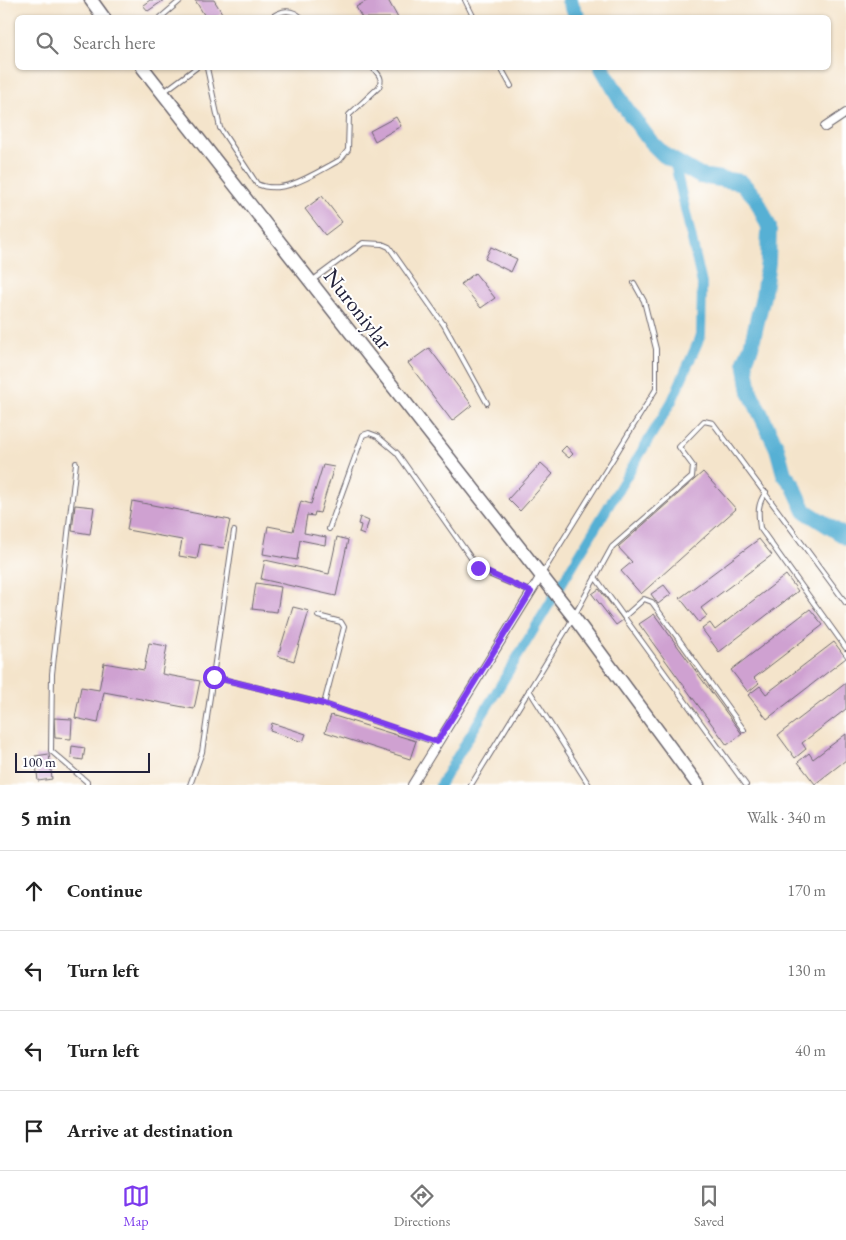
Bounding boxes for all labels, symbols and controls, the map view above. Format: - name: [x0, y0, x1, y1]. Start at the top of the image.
- search box: [15, 15, 831, 70]
- icon: search: [33, 29, 61, 57]
- text: Search here: [73, 30, 155, 55]
- street label: Nuroniylar: [317, 263, 399, 356]
- route end: [467, 557, 490, 580]
- route start: [203, 666, 226, 689]
- scale bar: [15, 750, 150, 773]
- text: 100 m: [22, 753, 56, 771]
- text: 5 min: [20, 804, 71, 831]
- text: Walk · 340 m: [747, 807, 826, 828]
- icon: ahead: [20, 877, 48, 905]
- text: Continue: [67, 878, 142, 903]
- text: 170 m: [787, 880, 826, 901]
- icon: left: [20, 957, 48, 985]
- text: Turn left: [67, 958, 139, 983]
- text: 130 m: [787, 960, 826, 981]
- icon: left: [20, 1037, 48, 1065]
- text: Turn left: [67, 1038, 139, 1063]
- text: 40 m: [795, 1040, 826, 1061]
- icon: arrive: [20, 1117, 48, 1145]
- text: Arrive at destination: [67, 1118, 233, 1143]
- tab: Map: [122, 1182, 150, 1230]
- tab: Directions: [394, 1182, 450, 1230]
- tab: Saved: [694, 1182, 724, 1230]

